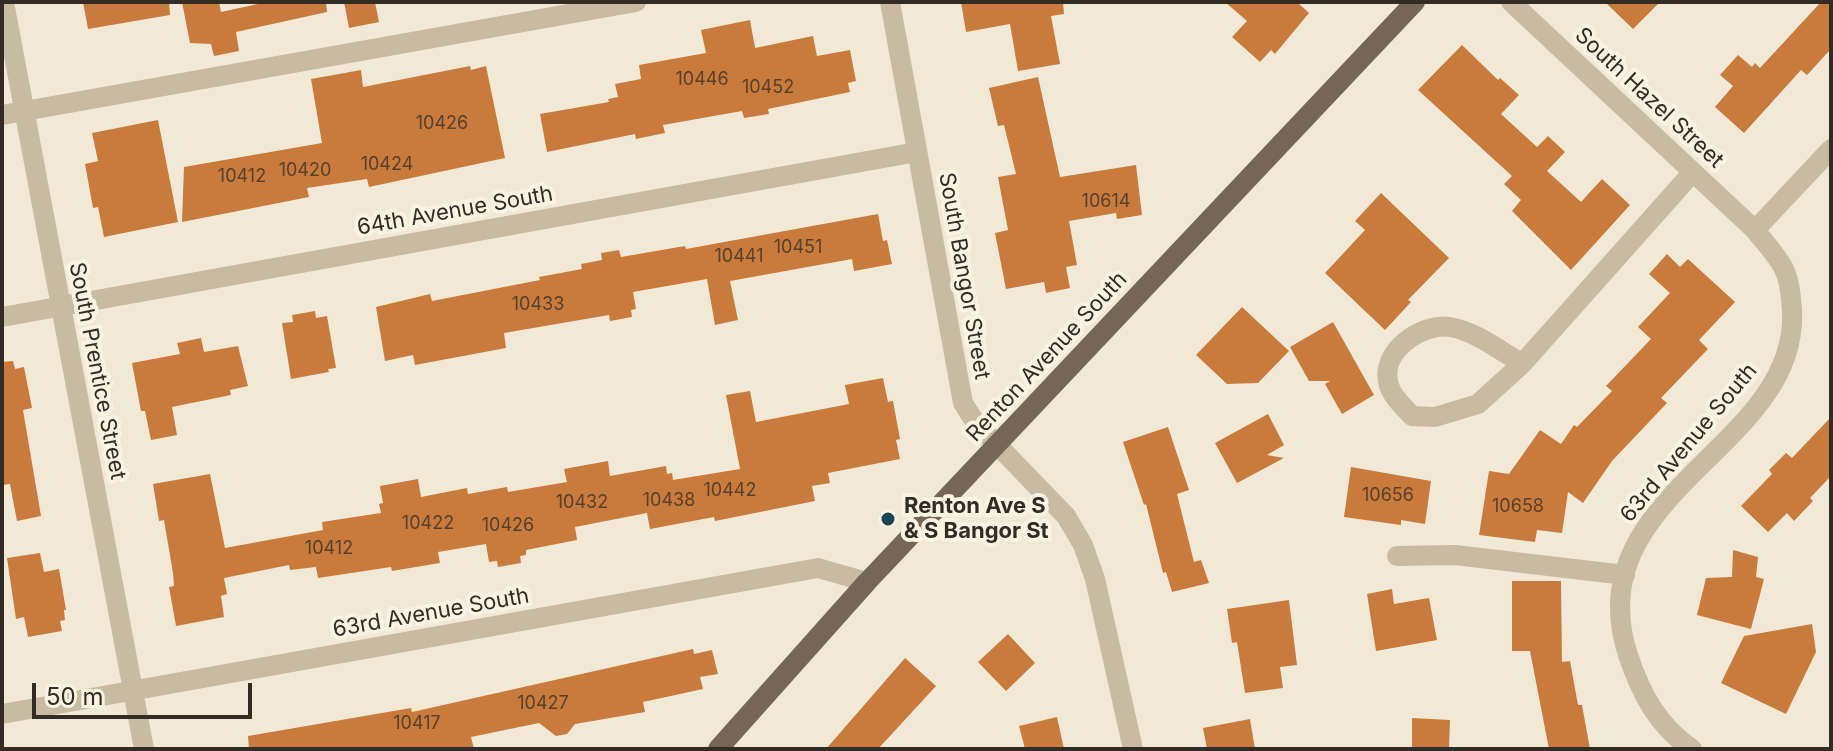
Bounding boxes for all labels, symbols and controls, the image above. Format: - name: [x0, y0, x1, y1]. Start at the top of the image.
- street label: South Hazel Street: [1569, 22, 1729, 174]
- house number: 10446: [675, 69, 729, 91]
- house number: 10452: [742, 77, 794, 99]
- house number: 10426: [416, 113, 468, 135]
- house number: 10424: [361, 154, 413, 176]
- house number: 10420: [279, 160, 331, 182]
- house number: 10412: [218, 166, 266, 188]
- street label: South Bangor Street: [933, 170, 995, 382]
- street label: 64th Avenue South: [355, 181, 555, 241]
- house number: 10614: [1082, 191, 1130, 213]
- house number: 10451: [774, 237, 822, 259]
- house number: 10441: [715, 246, 763, 268]
- street label: South Prentice Street: [63, 260, 131, 482]
- street label: Renton Avenue South: [961, 266, 1133, 448]
- house number: 10433: [512, 294, 564, 316]
- street label: 63rd Avenue South: [1615, 358, 1763, 528]
- house number: 10442: [704, 480, 756, 502]
- house number: 10656: [1362, 485, 1414, 507]
- house number: 10438: [643, 490, 695, 512]
- house number: 10432: [556, 492, 608, 514]
- place label: Renton Ave S & S Bangor St: [904, 493, 1049, 544]
- house number: 10658: [1492, 496, 1544, 518]
- marker: Renton Ave S & S Bangor St: [879, 510, 897, 528]
- house number: 10422: [402, 513, 454, 535]
- house number: 10426: [482, 515, 534, 537]
- house number: 10412: [305, 538, 353, 560]
- street label: 63rd Avenue South: [331, 583, 531, 643]
- scale bar: [36, 667, 256, 717]
- text: 50 m: [46, 682, 104, 711]
- house number: 10427: [517, 693, 569, 715]
- house number: 10417: [393, 713, 441, 735]

